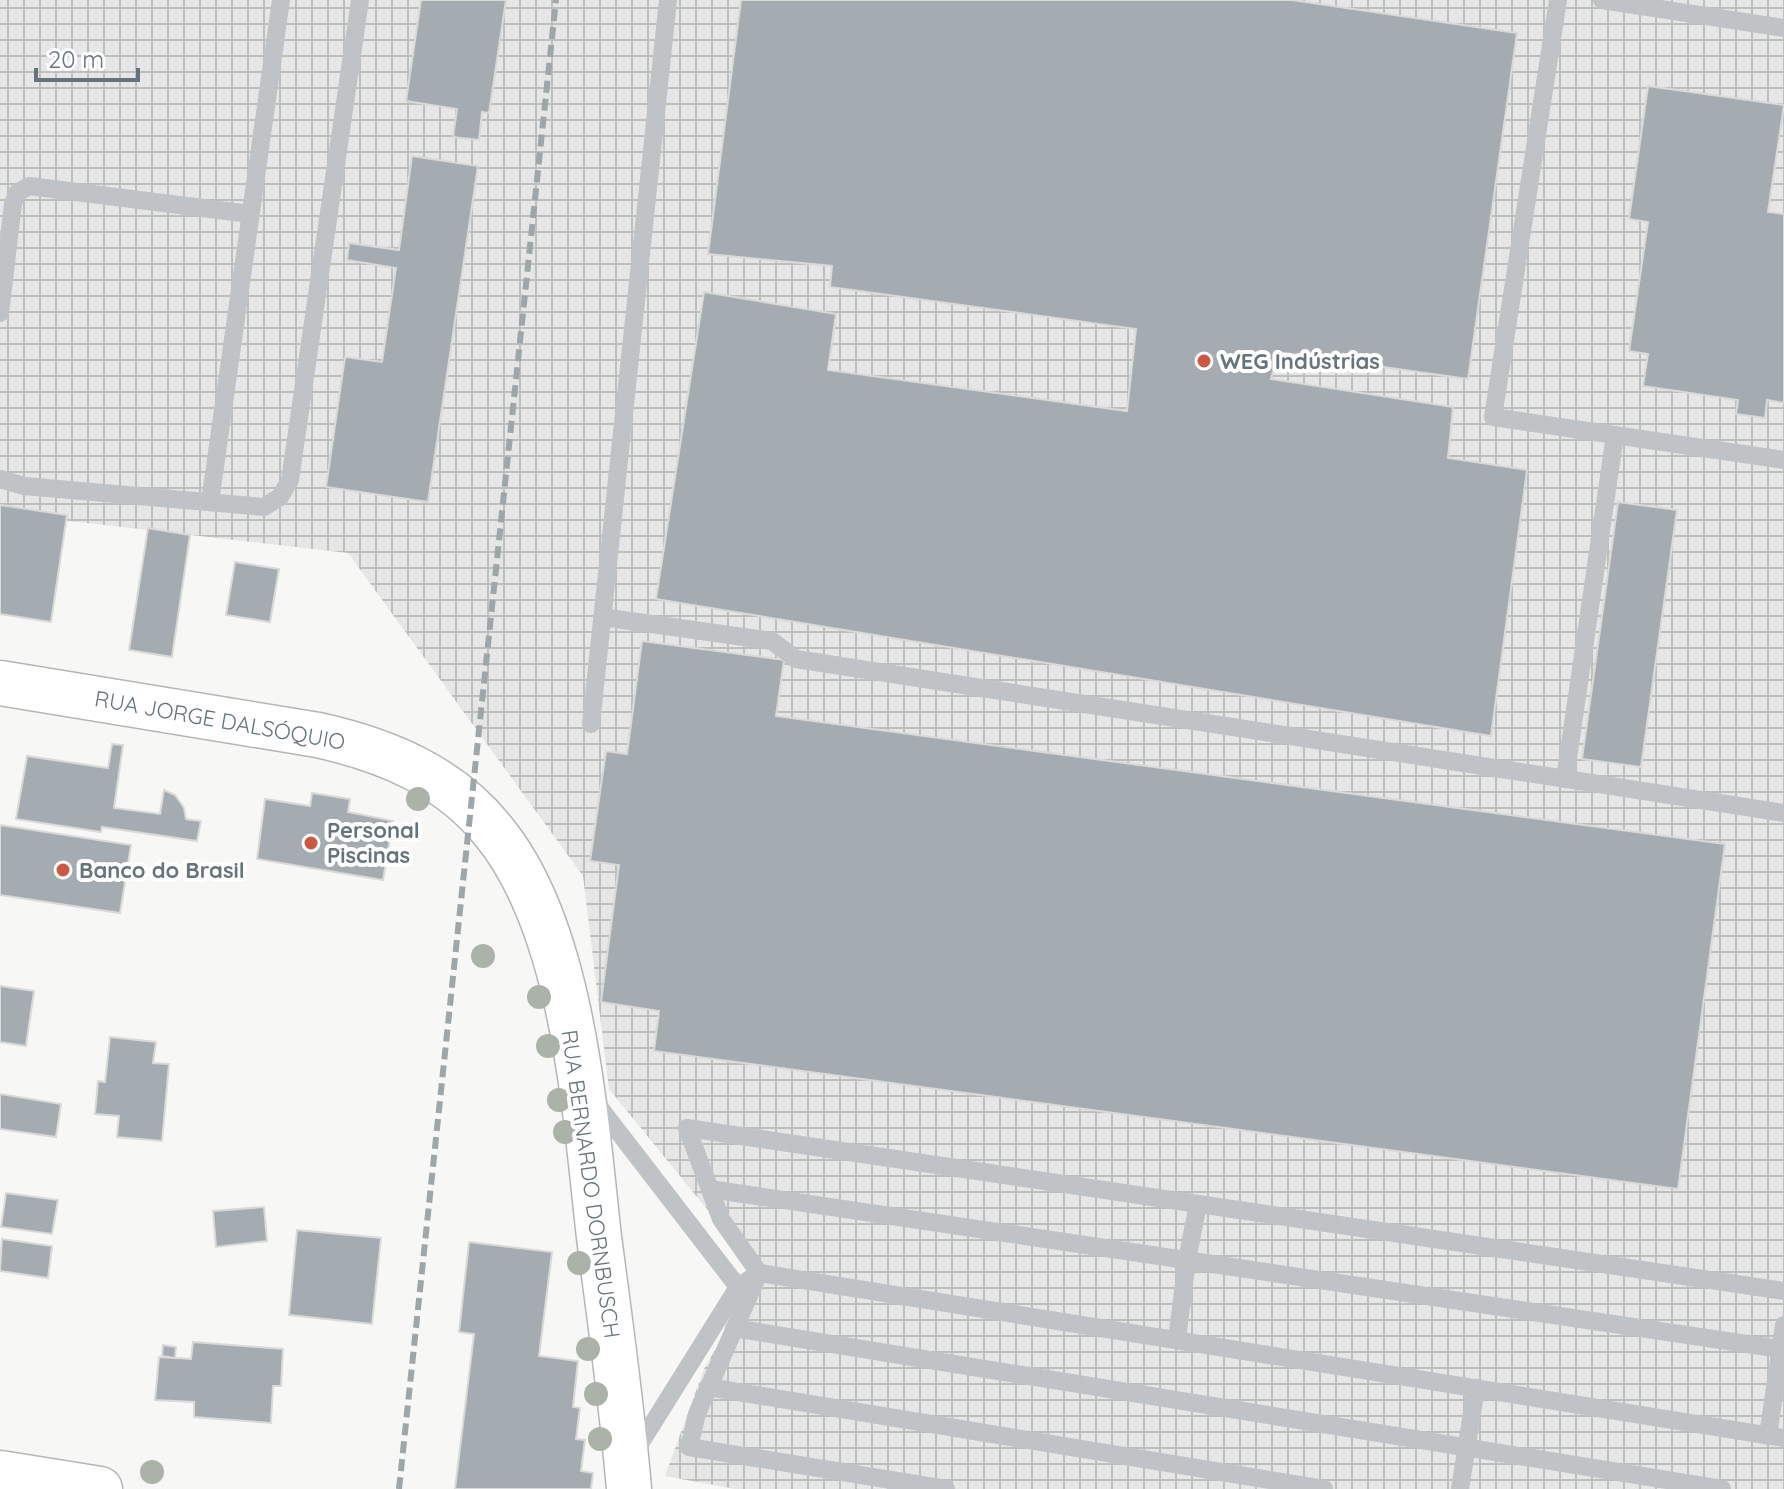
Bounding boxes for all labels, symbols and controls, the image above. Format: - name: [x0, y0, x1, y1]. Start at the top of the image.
- scale bar: [36, 32, 138, 82]
- text: 20 m: [48, 44, 104, 74]
- place label: WEG Indústrias: [1220, 347, 1380, 375]
- marker: WEG Indústrias: [1195, 352, 1213, 370]
- street label: RUA JORGE DALSÓQUIO: [92, 684, 348, 756]
- place label: Personal Piscinas: [327, 816, 420, 869]
- marker: Personal Piscinas: [302, 834, 320, 852]
- place label: Banco do Brasil: [79, 856, 245, 884]
- marker: Banco do Brasil: [54, 861, 72, 879]
- street label: RUA BERNARDO DORNBUSCH: [555, 1028, 627, 1340]

